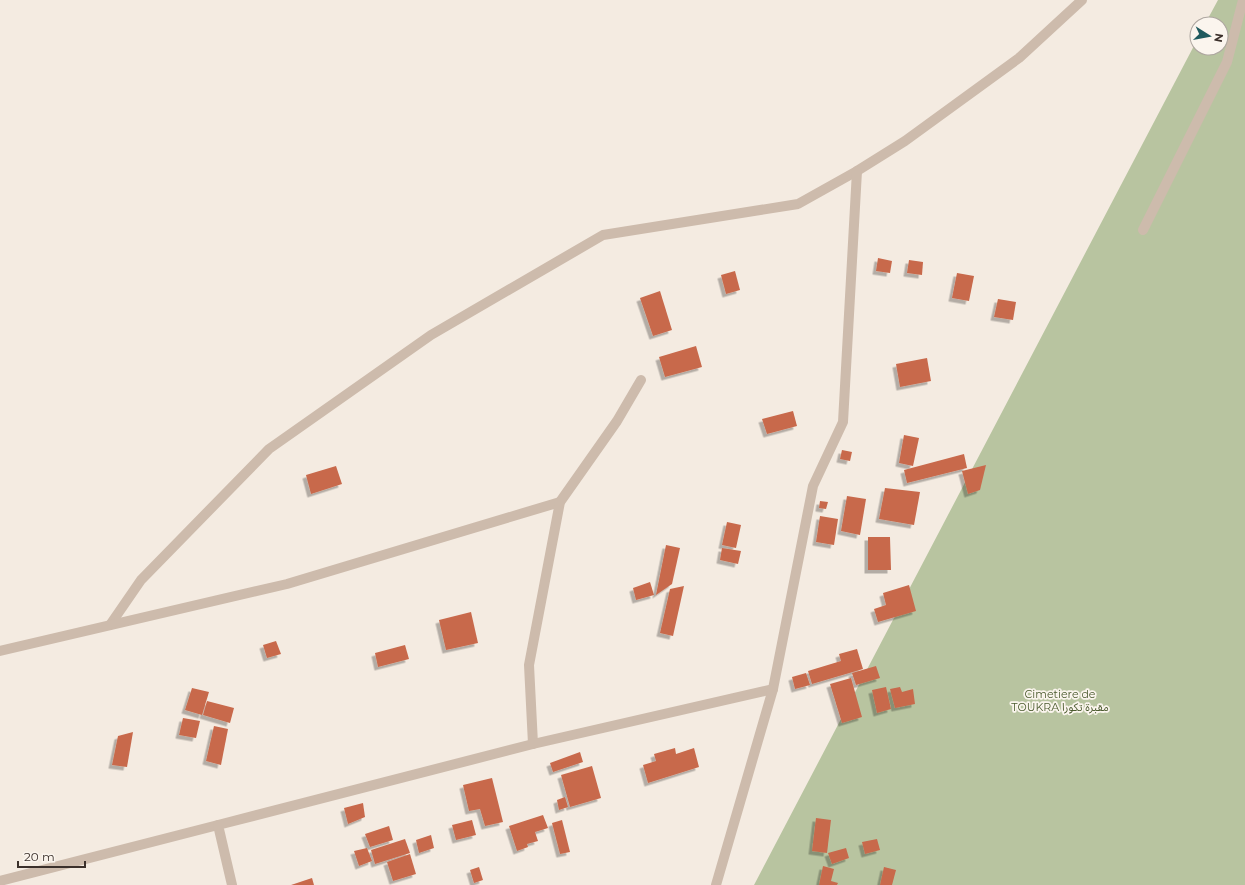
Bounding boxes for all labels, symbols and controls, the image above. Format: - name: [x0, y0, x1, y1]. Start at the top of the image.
- north arrow: [1189, 16, 1229, 56]
- text: N: [1211, 32, 1227, 44]
- park label: Cimetiere de TOUKRA مقبرة تكورا: [1011, 687, 1109, 714]
- scale bar: [18, 843, 85, 869]
- text: 20 m: [24, 849, 55, 864]

